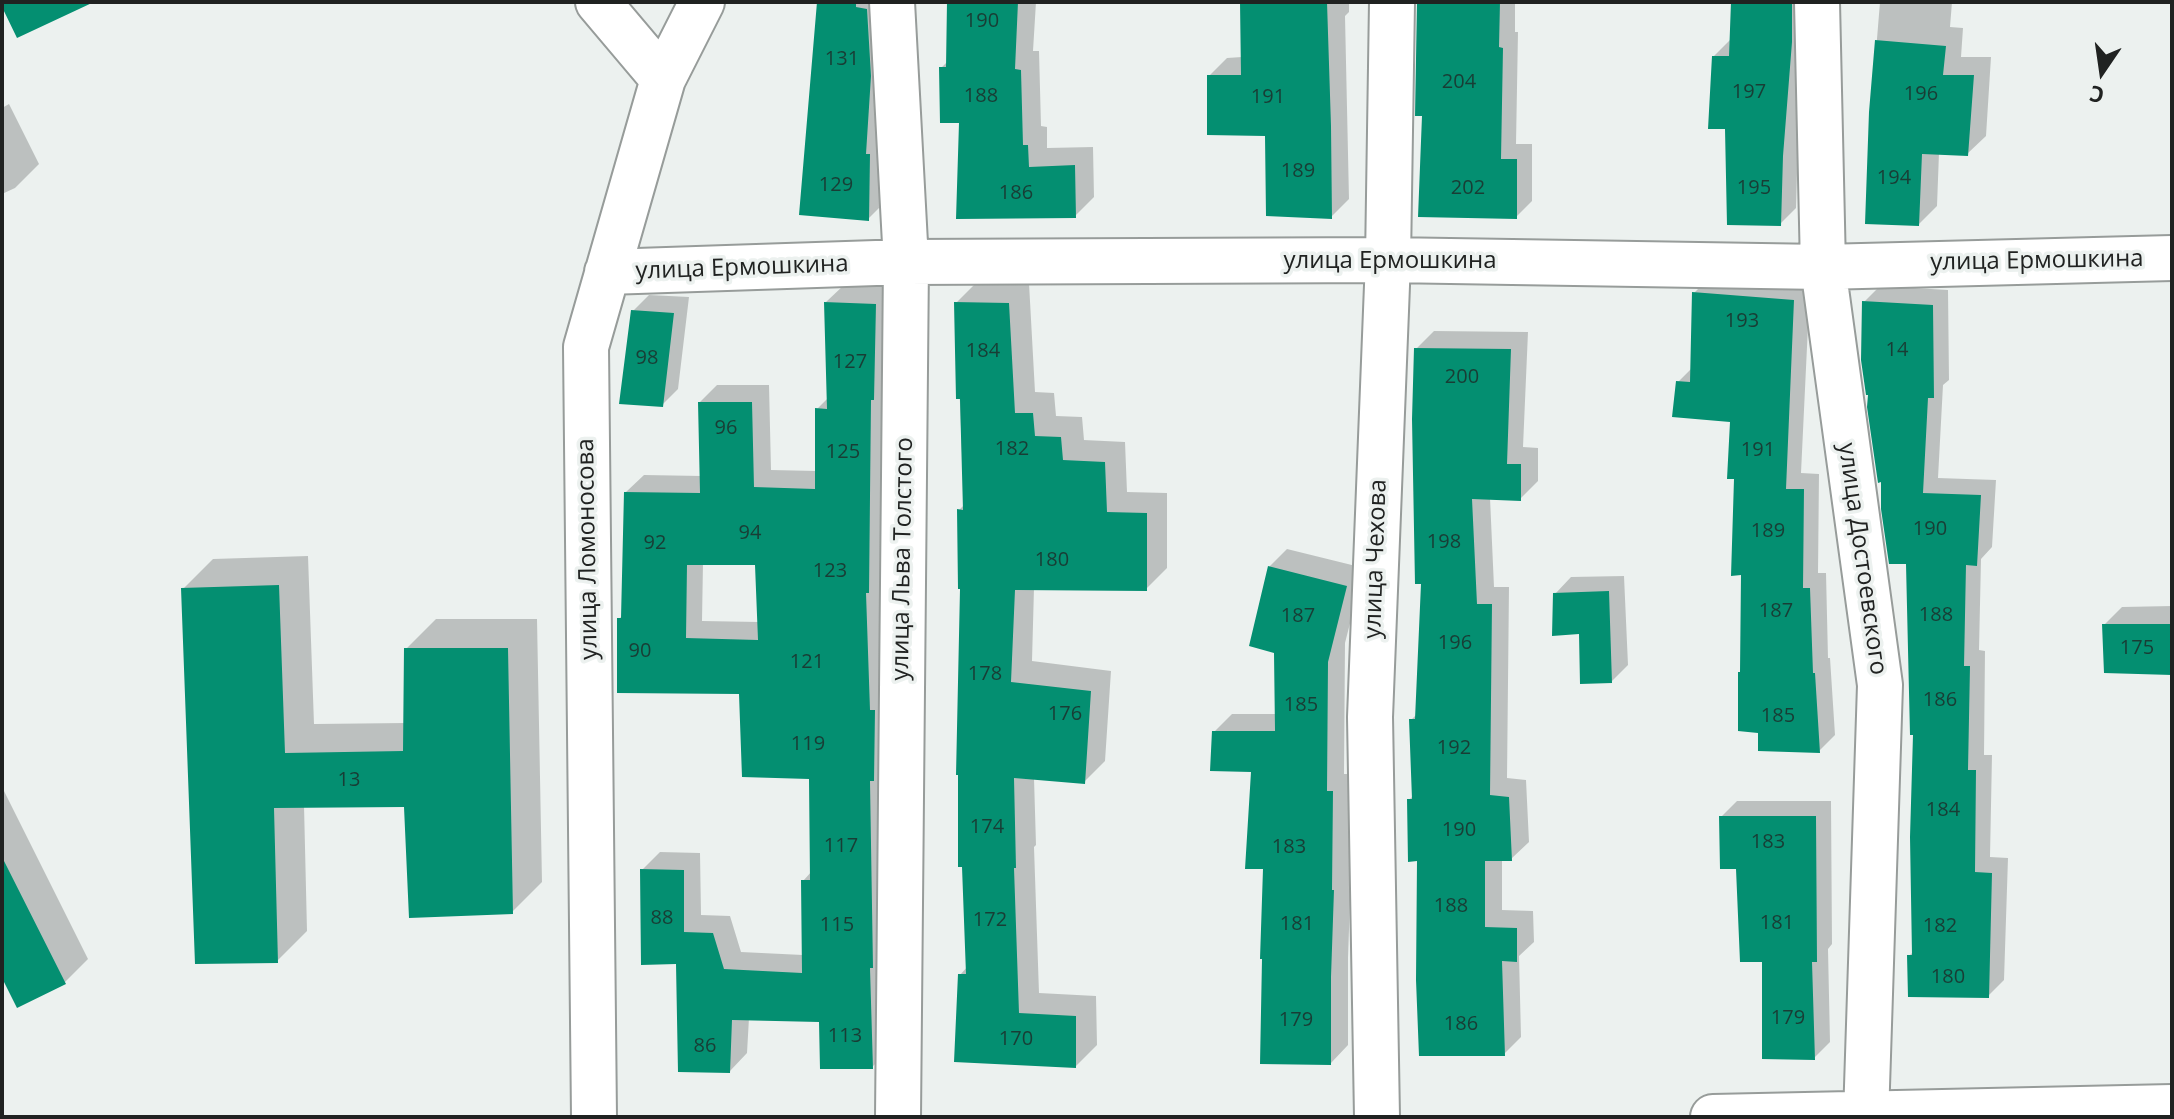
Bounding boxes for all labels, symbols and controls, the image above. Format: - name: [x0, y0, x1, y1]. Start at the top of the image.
- house number: 190: [965, 9, 999, 33]
- north arrow: [2062, 32, 2142, 112]
- house number: 131: [825, 47, 859, 71]
- house number: 204: [1442, 70, 1476, 94]
- text: С: [2086, 79, 2107, 112]
- house number: 197: [1732, 80, 1766, 104]
- house number: 196: [1904, 82, 1938, 106]
- house number: 188: [964, 84, 998, 108]
- house number: 191: [1251, 85, 1285, 109]
- house number: 189: [1281, 159, 1315, 183]
- house number: 194: [1877, 166, 1911, 190]
- house number: 129: [819, 173, 853, 197]
- house number: 202: [1451, 176, 1485, 200]
- house number: 195: [1737, 176, 1771, 200]
- house number: 186: [999, 181, 1033, 205]
- street label: улица Ермошкина: [1930, 245, 2144, 277]
- street label: улица Ермошкина: [1283, 247, 1497, 275]
- street label: улица Ермошкина: [635, 250, 849, 286]
- house number: 193: [1725, 309, 1759, 333]
- house number: 14: [1886, 338, 1908, 362]
- house number: 184: [966, 339, 1000, 363]
- house number: 98: [636, 346, 658, 370]
- house number: 127: [833, 350, 867, 374]
- house number: 200: [1445, 365, 1479, 389]
- house number: 96: [715, 416, 737, 440]
- street label: улица Льва Толстого: [886, 437, 920, 681]
- house number: 182: [995, 437, 1029, 461]
- street label: улица Ломоносова: [572, 438, 604, 660]
- house number: 191: [1741, 438, 1775, 462]
- house number: 125: [826, 440, 860, 464]
- street label: улица Достоевского: [1831, 441, 1893, 677]
- street label: улица Чехова: [1359, 479, 1393, 639]
- house number: 190: [1913, 517, 1947, 541]
- house number: 189: [1751, 519, 1785, 543]
- house number: 94: [739, 521, 761, 545]
- house number: 198: [1427, 530, 1461, 554]
- house number: 92: [644, 531, 666, 555]
- house number: 180: [1035, 548, 1069, 572]
- house number: 123: [813, 559, 847, 583]
- house number: 187: [1759, 599, 1793, 623]
- house number: 188: [1919, 603, 1953, 627]
- house number: 187: [1281, 604, 1315, 628]
- house number: 196: [1438, 631, 1472, 655]
- house number: 175: [2120, 636, 2154, 660]
- house number: 90: [629, 639, 651, 663]
- house number: 121: [790, 650, 824, 674]
- house number: 178: [968, 662, 1002, 686]
- house number: 186: [1923, 688, 1957, 712]
- house number: 185: [1284, 693, 1318, 717]
- house number: 176: [1048, 702, 1082, 726]
- house number: 185: [1761, 704, 1795, 728]
- house number: 119: [791, 732, 825, 756]
- house number: 192: [1437, 736, 1471, 760]
- house number: 13: [338, 768, 360, 792]
- house number: 184: [1926, 798, 1960, 822]
- house number: 174: [970, 815, 1004, 839]
- house number: 190: [1442, 818, 1476, 842]
- house number: 183: [1751, 830, 1785, 854]
- house number: 117: [824, 834, 858, 858]
- house number: 183: [1272, 835, 1306, 859]
- house number: 188: [1434, 894, 1468, 918]
- house number: 88: [651, 906, 673, 930]
- house number: 172: [973, 908, 1007, 932]
- house number: 181: [1760, 911, 1794, 935]
- house number: 181: [1280, 912, 1314, 936]
- house number: 115: [820, 913, 854, 937]
- house number: 182: [1923, 914, 1957, 938]
- house number: 180: [1931, 965, 1965, 989]
- house number: 179: [1771, 1006, 1805, 1030]
- house number: 179: [1279, 1008, 1313, 1032]
- house number: 186: [1444, 1012, 1478, 1036]
- house number: 113: [828, 1024, 862, 1048]
- house number: 170: [999, 1027, 1033, 1051]
- house number: 86: [694, 1034, 716, 1058]

